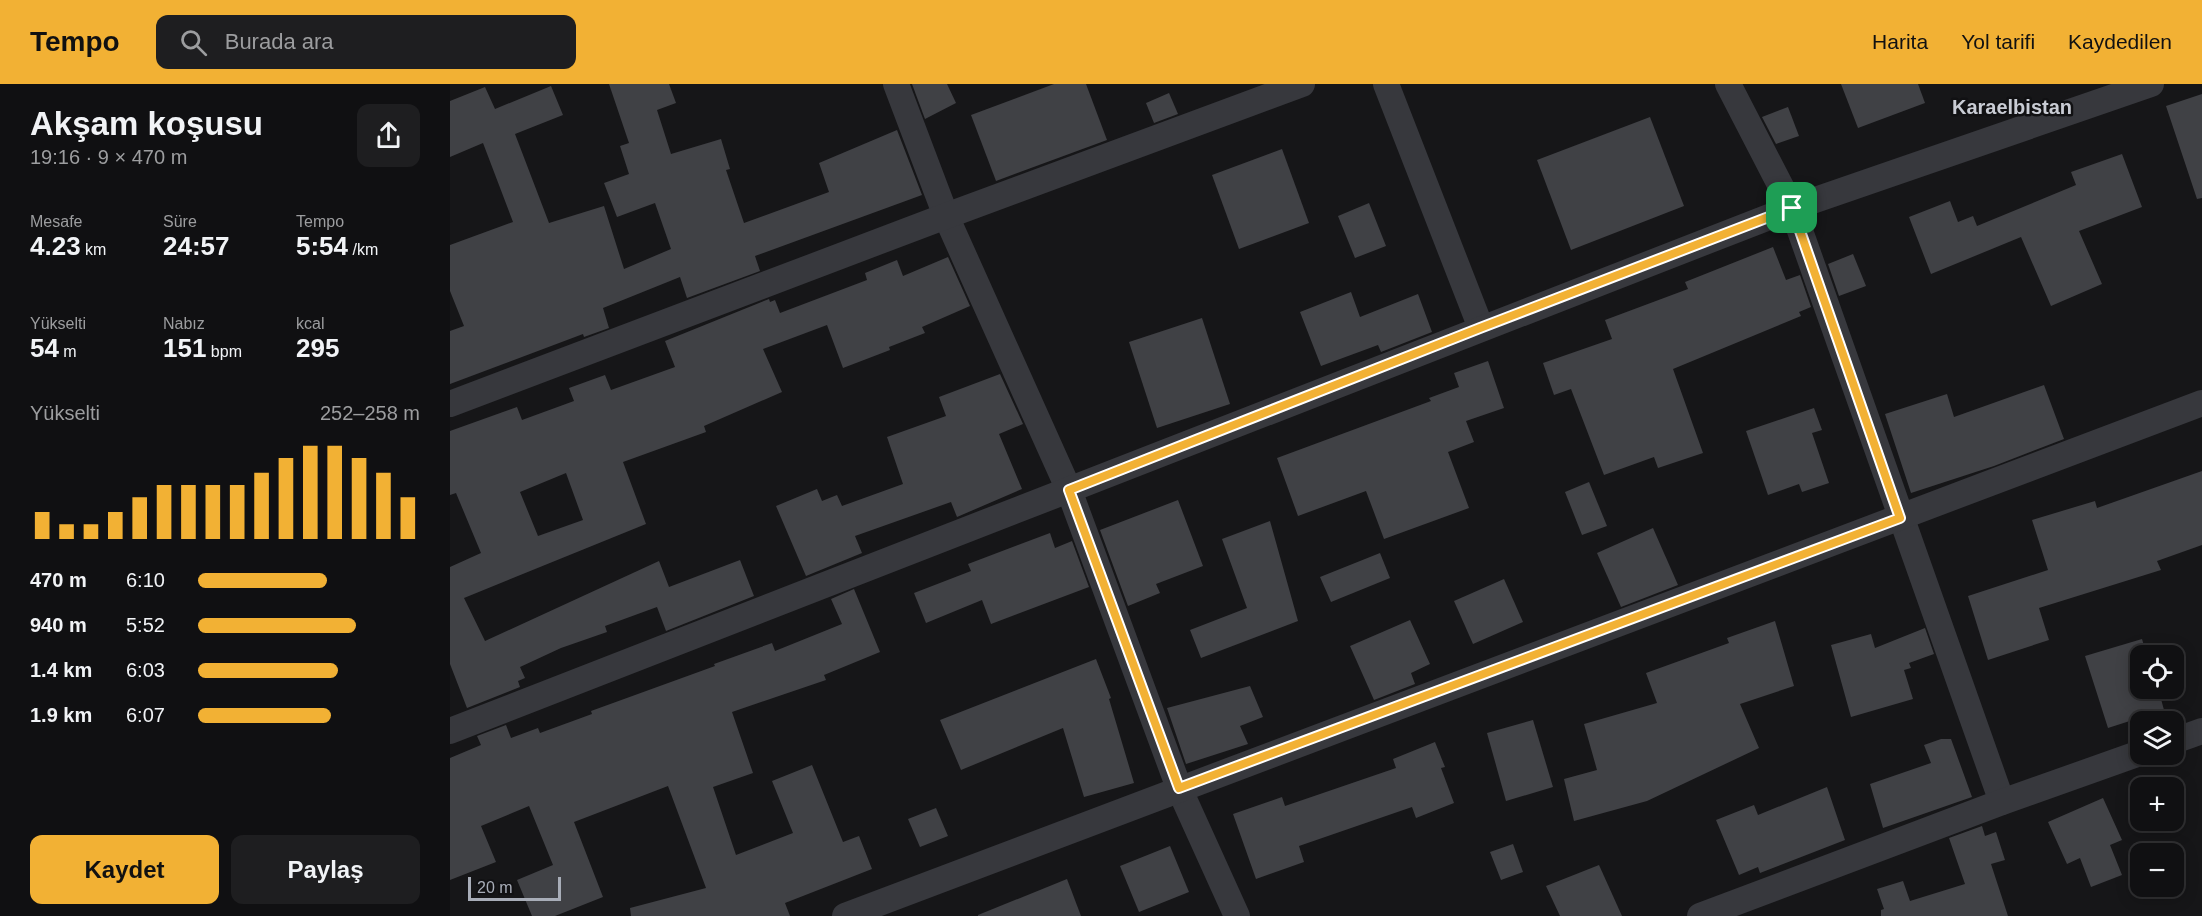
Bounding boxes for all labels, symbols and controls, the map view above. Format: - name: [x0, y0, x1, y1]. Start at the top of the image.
- search box: [156, 15, 576, 69]
- text: Tempo: [30, 26, 120, 57]
- icon: search: [177, 26, 210, 59]
- text: Burada ara: [225, 29, 334, 54]
- text: Harita: [1872, 30, 1928, 53]
- text: Yol tarifi: [1961, 30, 2035, 53]
- text: Kaydedilen: [2068, 30, 2172, 53]
- district label: Karaelbistan: [1952, 96, 2072, 118]
- button: share: [357, 104, 420, 167]
- text: Akşam koşusu: [30, 105, 263, 142]
- text: 19:16 · 9 × 470 m: [30, 146, 187, 168]
- pin: [1766, 182, 1817, 233]
- icon: arrive: [1775, 191, 1808, 224]
- text: Mesafe: [30, 213, 82, 230]
- text: Süre: [163, 213, 197, 230]
- text: Tempo: [296, 213, 344, 230]
- text: 4.23: [30, 231, 81, 261]
- text: 24:57: [163, 231, 230, 261]
- text: 5:54: [296, 231, 348, 261]
- text: km: [81, 241, 106, 258]
- text: /km: [348, 241, 378, 258]
- text: Yükselti: [30, 315, 86, 332]
- text: Nabız: [163, 315, 205, 332]
- text: kcal: [296, 315, 324, 332]
- text: 54: [30, 333, 59, 363]
- text: 151: [163, 333, 206, 363]
- text: 295: [296, 333, 339, 363]
- text: m: [59, 343, 77, 360]
- text: bpm: [206, 343, 242, 360]
- text: Yükselti: [30, 402, 100, 424]
- text: 252–258 m: [320, 402, 420, 424]
- text: 470 m: [30, 569, 87, 591]
- text: 6:10: [126, 569, 165, 591]
- text: 940 m: [30, 614, 87, 636]
- text: 5:52: [126, 614, 165, 636]
- map controls: [2130, 645, 2184, 897]
- button: locate: [2130, 645, 2184, 699]
- text: 1.4 km: [30, 659, 92, 681]
- text: 6:03: [126, 659, 165, 681]
- text: 1.9 km: [30, 704, 92, 726]
- text: 6:07: [126, 704, 165, 726]
- button: layers: [2130, 711, 2184, 765]
- button: +: [2130, 777, 2184, 831]
- button: Kaydet: [30, 835, 219, 904]
- button: Paylaş: [231, 835, 420, 904]
- button: −: [2130, 843, 2184, 897]
- scale bar: [468, 874, 561, 902]
- text: 20 m: [477, 879, 513, 896]

